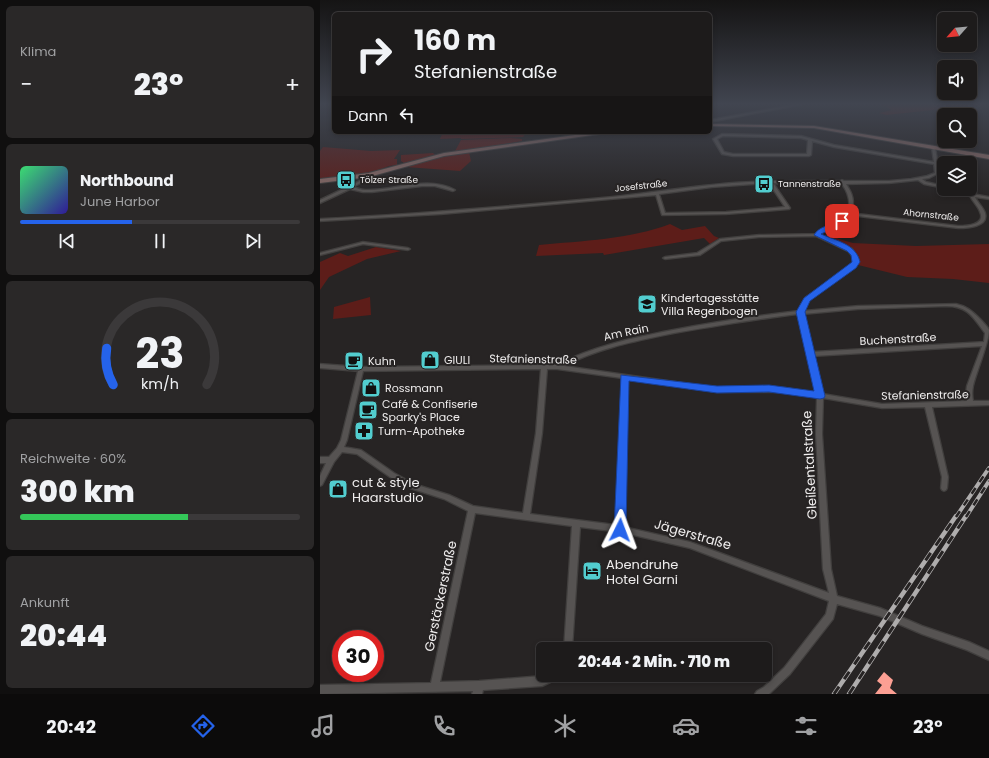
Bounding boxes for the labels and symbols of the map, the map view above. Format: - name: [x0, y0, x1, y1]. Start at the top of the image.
- north arrow: [937, 12, 977, 52]
- bus stop icon: Tölzer Straße: [335, 169, 357, 191]
- bus stop icon: Tannenstraße: [753, 173, 775, 195]
- place label: Tölzer Straße: [360, 174, 418, 186]
- street label: Josefstraße: [614, 177, 668, 195]
- place label: Tannenstraße: [778, 178, 841, 190]
- pin: [825, 204, 859, 238]
- street label: Ahornstraße: [903, 206, 960, 224]
- place label: Kindertagesstätte Villa Regenbogen: [661, 290, 759, 319]
- school or university icon: Kindertagesstätte Villa Regenbogen: [636, 293, 658, 315]
- street label: Am Rain: [602, 319, 650, 345]
- street label: Buchenstraße: [859, 329, 937, 349]
- shop icon: GIULI: [419, 349, 441, 371]
- cafe icon: Kuhn: [343, 350, 365, 372]
- street label: Stefanienstraße: [489, 350, 577, 368]
- place label: GIULI: [444, 352, 470, 368]
- place label: Kuhn: [368, 353, 396, 369]
- shop icon: Rossmann: [360, 377, 382, 399]
- place label: Rossmann: [385, 380, 443, 396]
- street label: Stefanienstraße: [881, 386, 969, 404]
- place label: Café & Confiserie Sparky's Place: [382, 396, 478, 425]
- cafe icon: Café & Confiserie Sparky's Place: [357, 399, 379, 421]
- street label: Gleißentalstraße: [797, 410, 822, 520]
- pharmacy icon: Turm-Apotheke: [353, 420, 375, 442]
- place label: Turm-Apotheke: [378, 423, 465, 439]
- place label: cut & style Haarstudio: [352, 473, 424, 507]
- shop icon: cut & style Haarstudio: [327, 478, 349, 500]
- position arrow: [599, 509, 641, 551]
- street label: Jägerstraße: [652, 514, 734, 555]
- street label: Gerstäckerstraße: [419, 539, 462, 653]
- place label: Abendruhe Hotel Garni: [606, 555, 678, 589]
- hotel icon: Abendruhe Hotel Garni: [581, 560, 603, 582]
- speed limit sign: 30: [332, 630, 384, 682]

